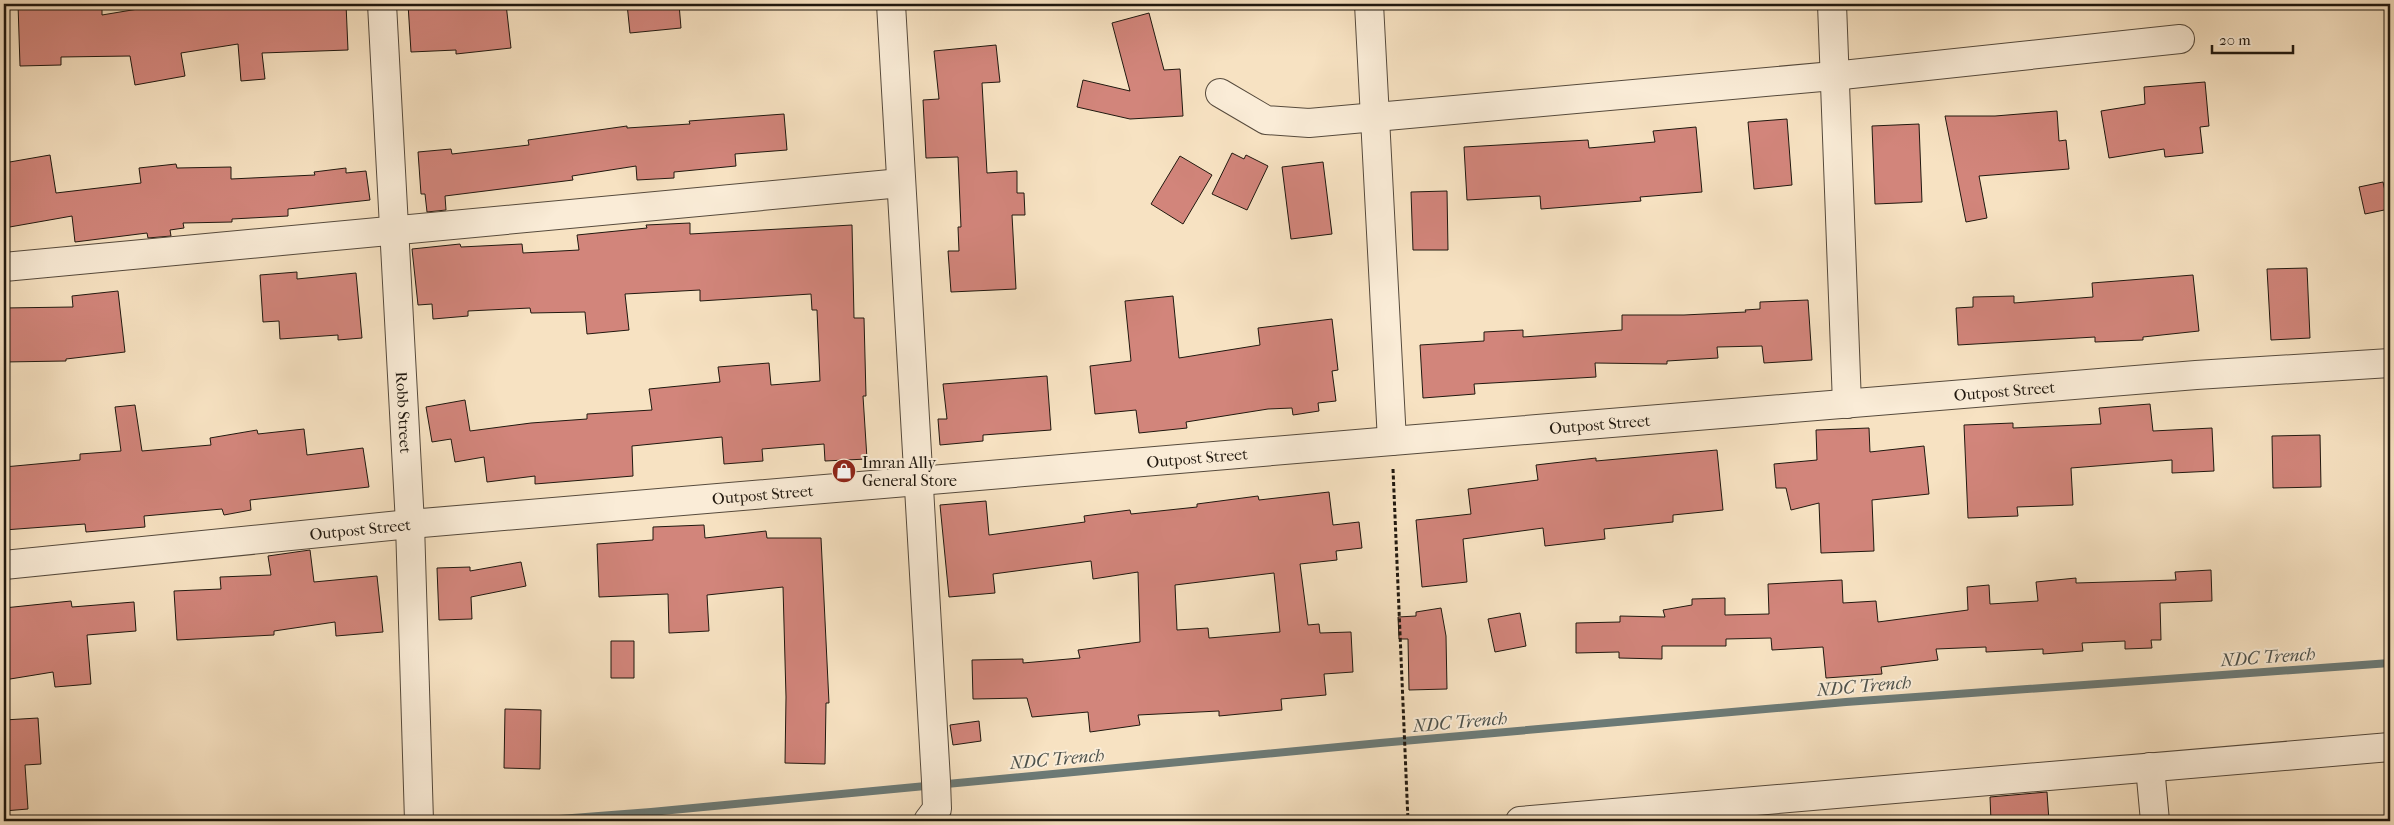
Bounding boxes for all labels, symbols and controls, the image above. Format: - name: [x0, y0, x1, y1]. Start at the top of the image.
- scale bar: [2212, 22, 2293, 54]
- text: 20 m: [2219, 31, 2251, 49]
- street label: Robb Street: [392, 371, 415, 454]
- street label: Outpost Street: [1953, 378, 2056, 405]
- street label: Outpost Street: [1548, 411, 1651, 438]
- street label: Outpost Street: [1146, 444, 1249, 472]
- place label: Imran Ally General Store: [862, 453, 957, 490]
- shop icon: Imran Ally General Store: [831, 458, 857, 484]
- street label: Outpost Street: [711, 481, 814, 508]
- street label: Outpost Street: [309, 515, 412, 544]
- water label: NDC Trench: [2219, 644, 2316, 671]
- water label: NDC Trench: [1815, 672, 1912, 701]
- water label: NDC Trench: [1411, 708, 1508, 737]
- water label: NDC Trench: [1008, 745, 1105, 774]

